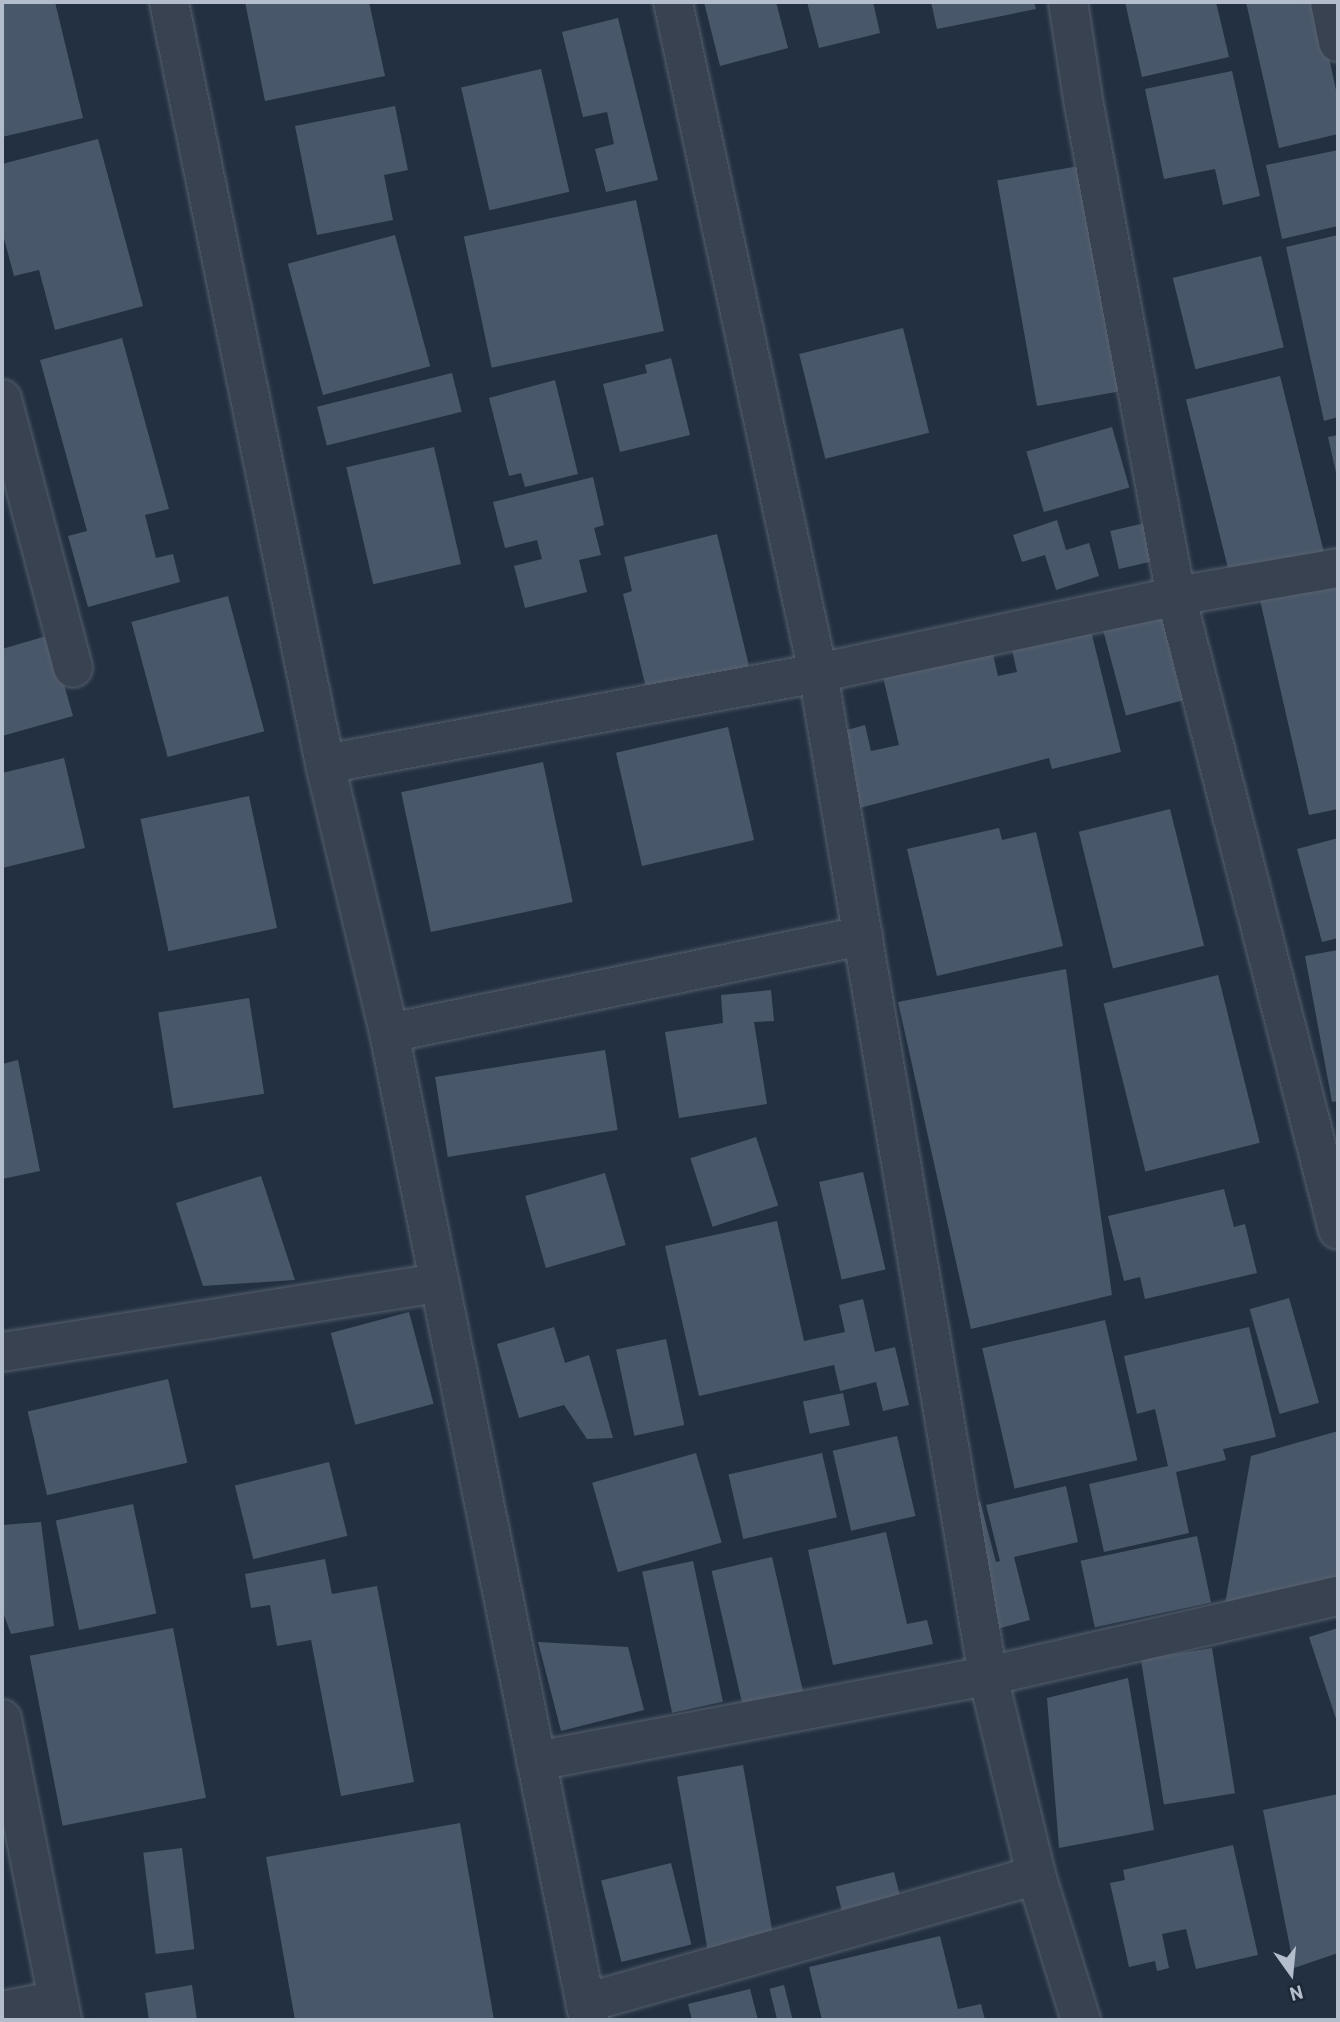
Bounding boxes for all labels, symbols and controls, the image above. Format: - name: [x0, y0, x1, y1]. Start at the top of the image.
- north arrow: [1256, 1938, 1326, 2008]
- text: N: [1287, 1981, 1306, 2007]

